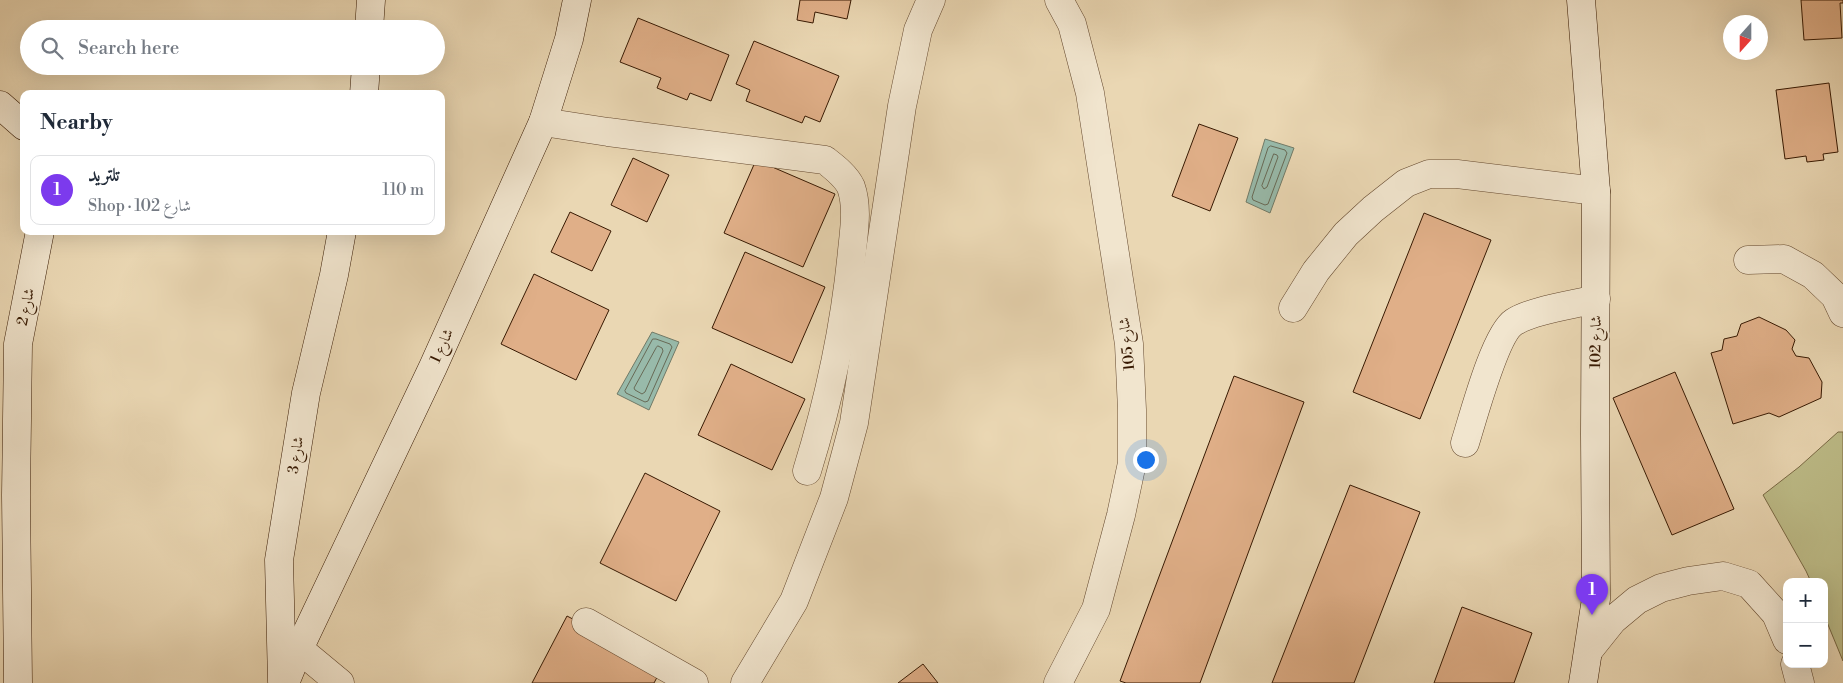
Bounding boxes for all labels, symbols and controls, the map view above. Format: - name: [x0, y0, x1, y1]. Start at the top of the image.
- north arrow: [1723, 15, 1768, 60]
- search box: [20, 20, 445, 75]
- icon: search: [38, 34, 66, 62]
- text: Search here: [78, 36, 179, 60]
- text: Nearby: [40, 110, 113, 136]
- text: تلتريد: [88, 163, 120, 187]
- text: 1: [53, 180, 61, 200]
- text: 110 m: [382, 180, 424, 200]
- text: Shop · شارع 102: [88, 196, 191, 216]
- street label: شارع 2: [13, 287, 42, 328]
- street label: شارع 102: [1586, 315, 1609, 369]
- street label: شارع 105: [1115, 316, 1142, 372]
- street label: شارع 1: [426, 326, 461, 367]
- street label: شارع 3: [284, 435, 311, 475]
- your location: [1133, 447, 1159, 473]
- pin: 1: [1576, 574, 1608, 615]
- map controls: [1783, 578, 1828, 668]
- button: +: [1783, 578, 1828, 623]
- button: −: [1783, 623, 1828, 668]

